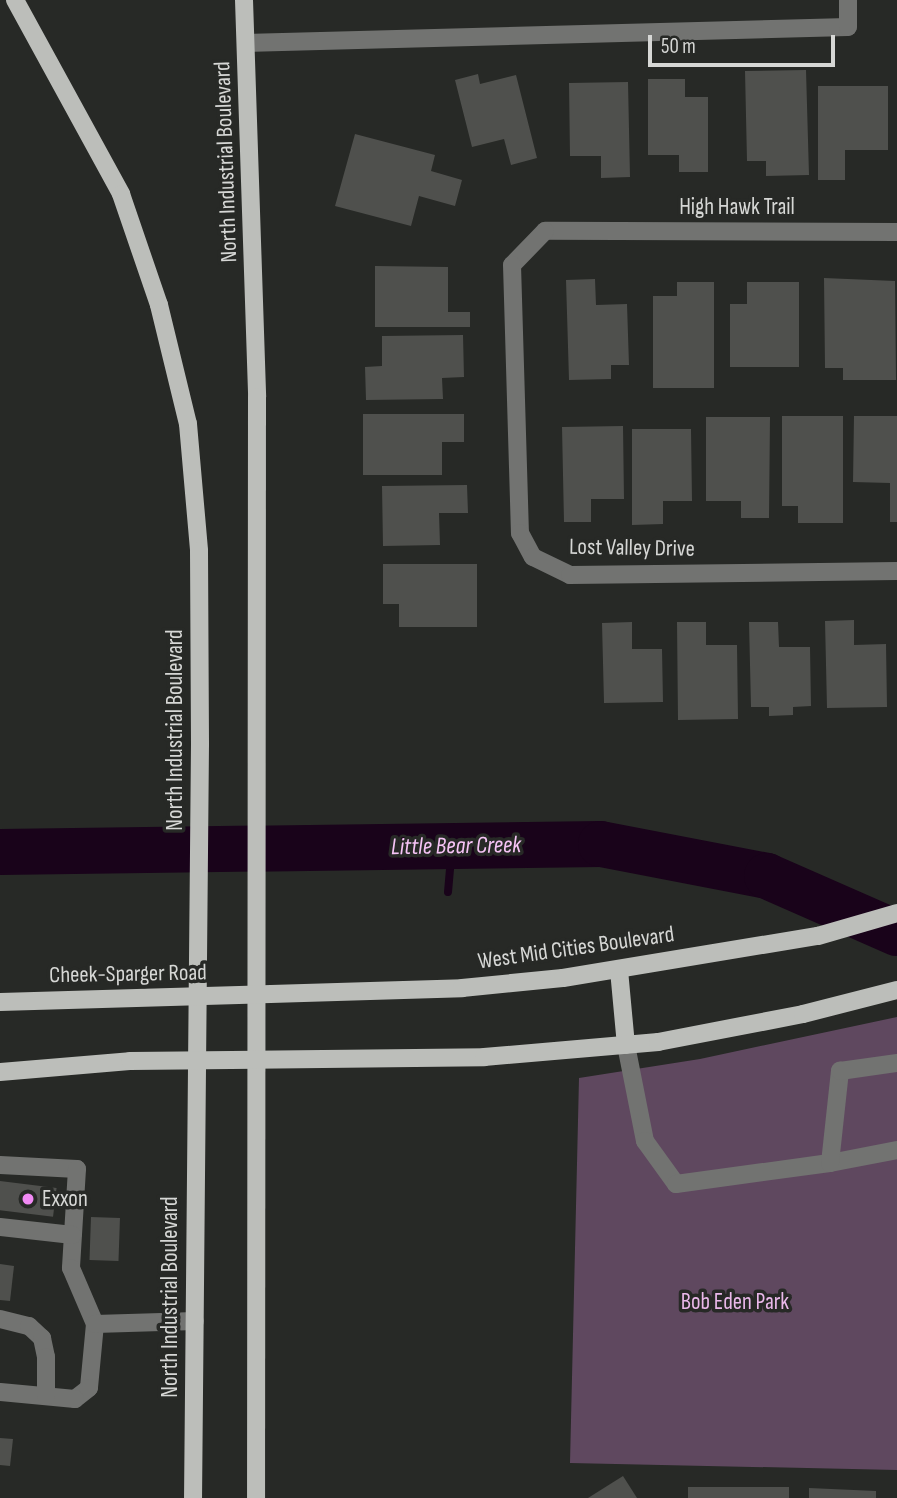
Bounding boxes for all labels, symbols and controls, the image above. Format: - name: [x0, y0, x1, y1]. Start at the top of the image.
- scale bar: [652, 21, 839, 65]
- text: 50 m: [661, 34, 696, 59]
- street label: North Industrial Boulevard: [209, 61, 243, 263]
- street label: High Hawk Trail: [679, 193, 795, 221]
- street label: Lost Valley Drive: [569, 533, 695, 563]
- street label: North Industrial Boulevard: [161, 629, 189, 831]
- water label: Little Bear Creek: [391, 830, 521, 862]
- street label: West Mid Cities Boulevard: [476, 921, 676, 975]
- street label: Cheek-Sparger Road: [49, 959, 207, 989]
- place label: Exxon: [42, 1185, 88, 1213]
- marker: Exxon: [20, 1191, 36, 1207]
- street label: North Industrial Boulevard: [156, 1196, 184, 1398]
- park label: Bob Eden Park: [681, 1288, 789, 1316]

